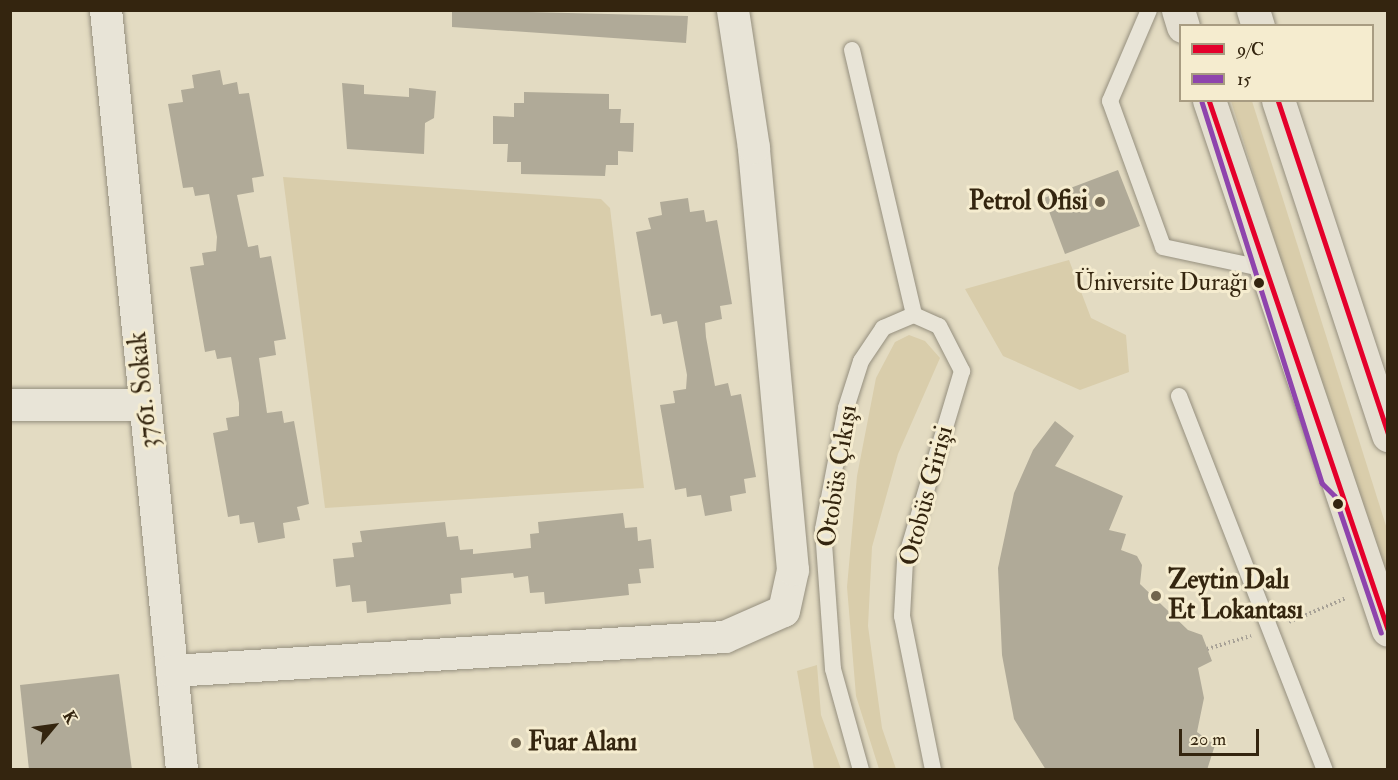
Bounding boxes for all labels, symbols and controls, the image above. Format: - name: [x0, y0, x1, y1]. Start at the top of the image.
- legend: [1179, 24, 1374, 102]
- text: 9/C: [1237, 38, 1264, 61]
- text: 15: [1237, 68, 1251, 91]
- place label: Petrol Ofisi: [969, 186, 1088, 218]
- marker: Petrol Ofisi: [1093, 195, 1107, 209]
- place label: Üniversite Durağı: [1074, 269, 1248, 297]
- marker: Üniversite Durağı: [1253, 277, 1265, 289]
- street label: 3761. Sokak: [122, 330, 166, 450]
- street label: Otobüs Çıkışı: [811, 403, 865, 549]
- street label: Otobüs Girişi: [893, 423, 961, 569]
- unlabelled marker: [1332, 498, 1344, 510]
- place label: Zeytin Dalı Et Lokantası: [1168, 565, 1303, 626]
- marker: Zeytin Dalı Et Lokantası: [1149, 589, 1163, 603]
- north arrow: [24, 696, 84, 756]
- text: K: [58, 708, 81, 727]
- scale bar: [1182, 717, 1262, 755]
- place label: Fuar Alanı: [528, 727, 637, 759]
- text: 20 m: [1190, 728, 1226, 751]
- marker: Fuar Alanı: [509, 736, 523, 750]

